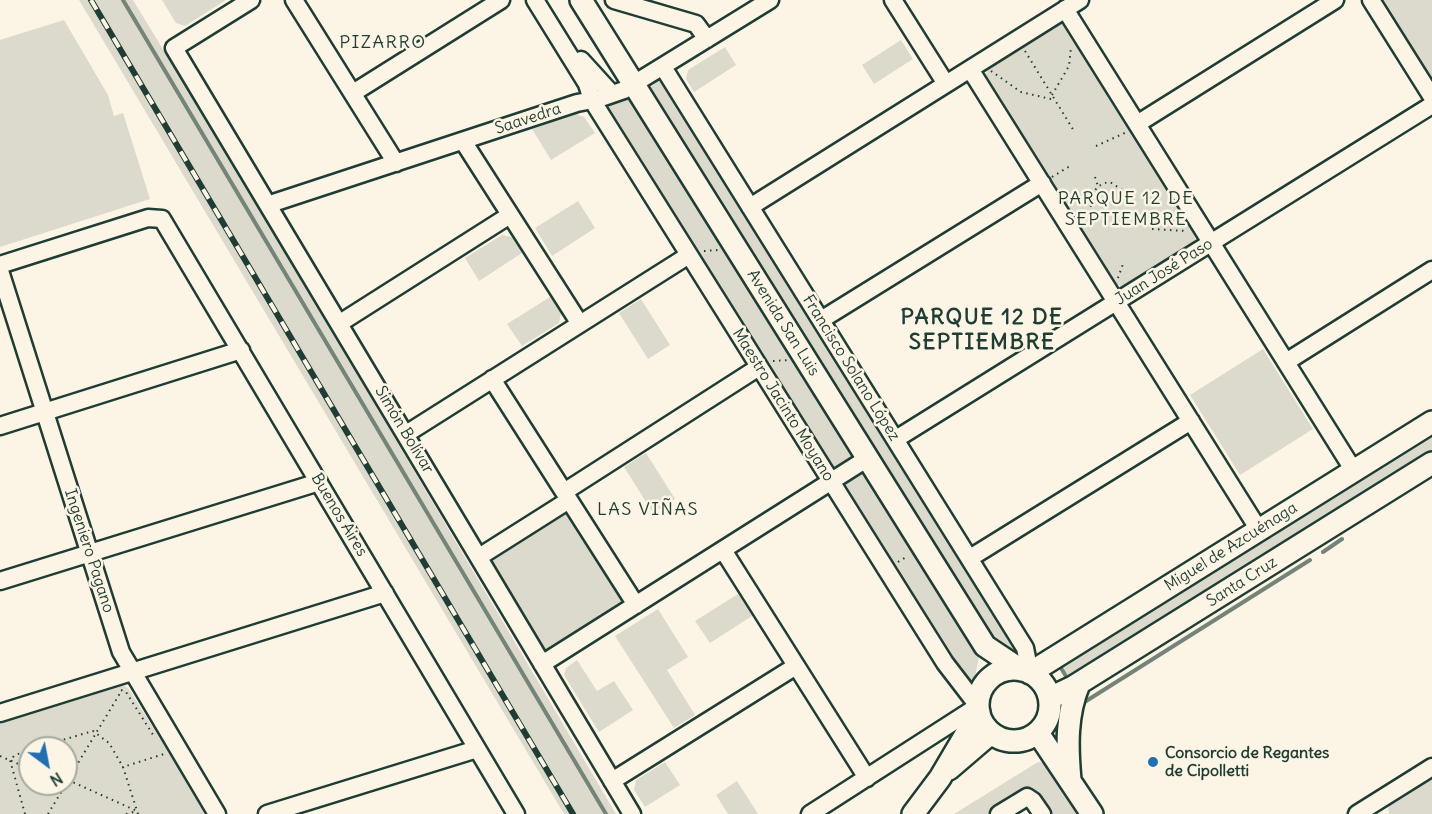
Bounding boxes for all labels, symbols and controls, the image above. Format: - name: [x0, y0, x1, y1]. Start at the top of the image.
- district label: PIZARRO: [339, 32, 427, 54]
- street label: Saavedra: [493, 99, 563, 139]
- district label: PARQUE 12 DE SEPTIEMBRE: [1058, 188, 1194, 230]
- street label: Juan José Paso: [1112, 234, 1216, 310]
- street label: Avenida San Luis: [743, 266, 823, 380]
- street label: Francisco Solano López: [798, 291, 904, 445]
- district label: PARQUE 12 DE SEPTIEMBRE: [901, 305, 1063, 356]
- street label: Maestro Jacinto Moyano: [728, 325, 838, 485]
- street label: Simón Bolívar: [370, 383, 438, 477]
- street label: Buenos Aires: [307, 470, 371, 560]
- street label: Ingeniero Pagano: [60, 487, 118, 615]
- street label: Miguel de Azcuénaga: [1161, 498, 1301, 596]
- district label: LAS VIÑAS: [597, 499, 699, 521]
- street label: Santa Cruz: [1203, 553, 1281, 611]
- north arrow: [18, 736, 78, 796]
- place label: Consorcio de Regantes de Cipolletti: [1165, 743, 1329, 781]
- marker: Consorcio de Regantes de Cipolletti: [1146, 755, 1160, 769]
- text: N: [46, 768, 66, 791]

